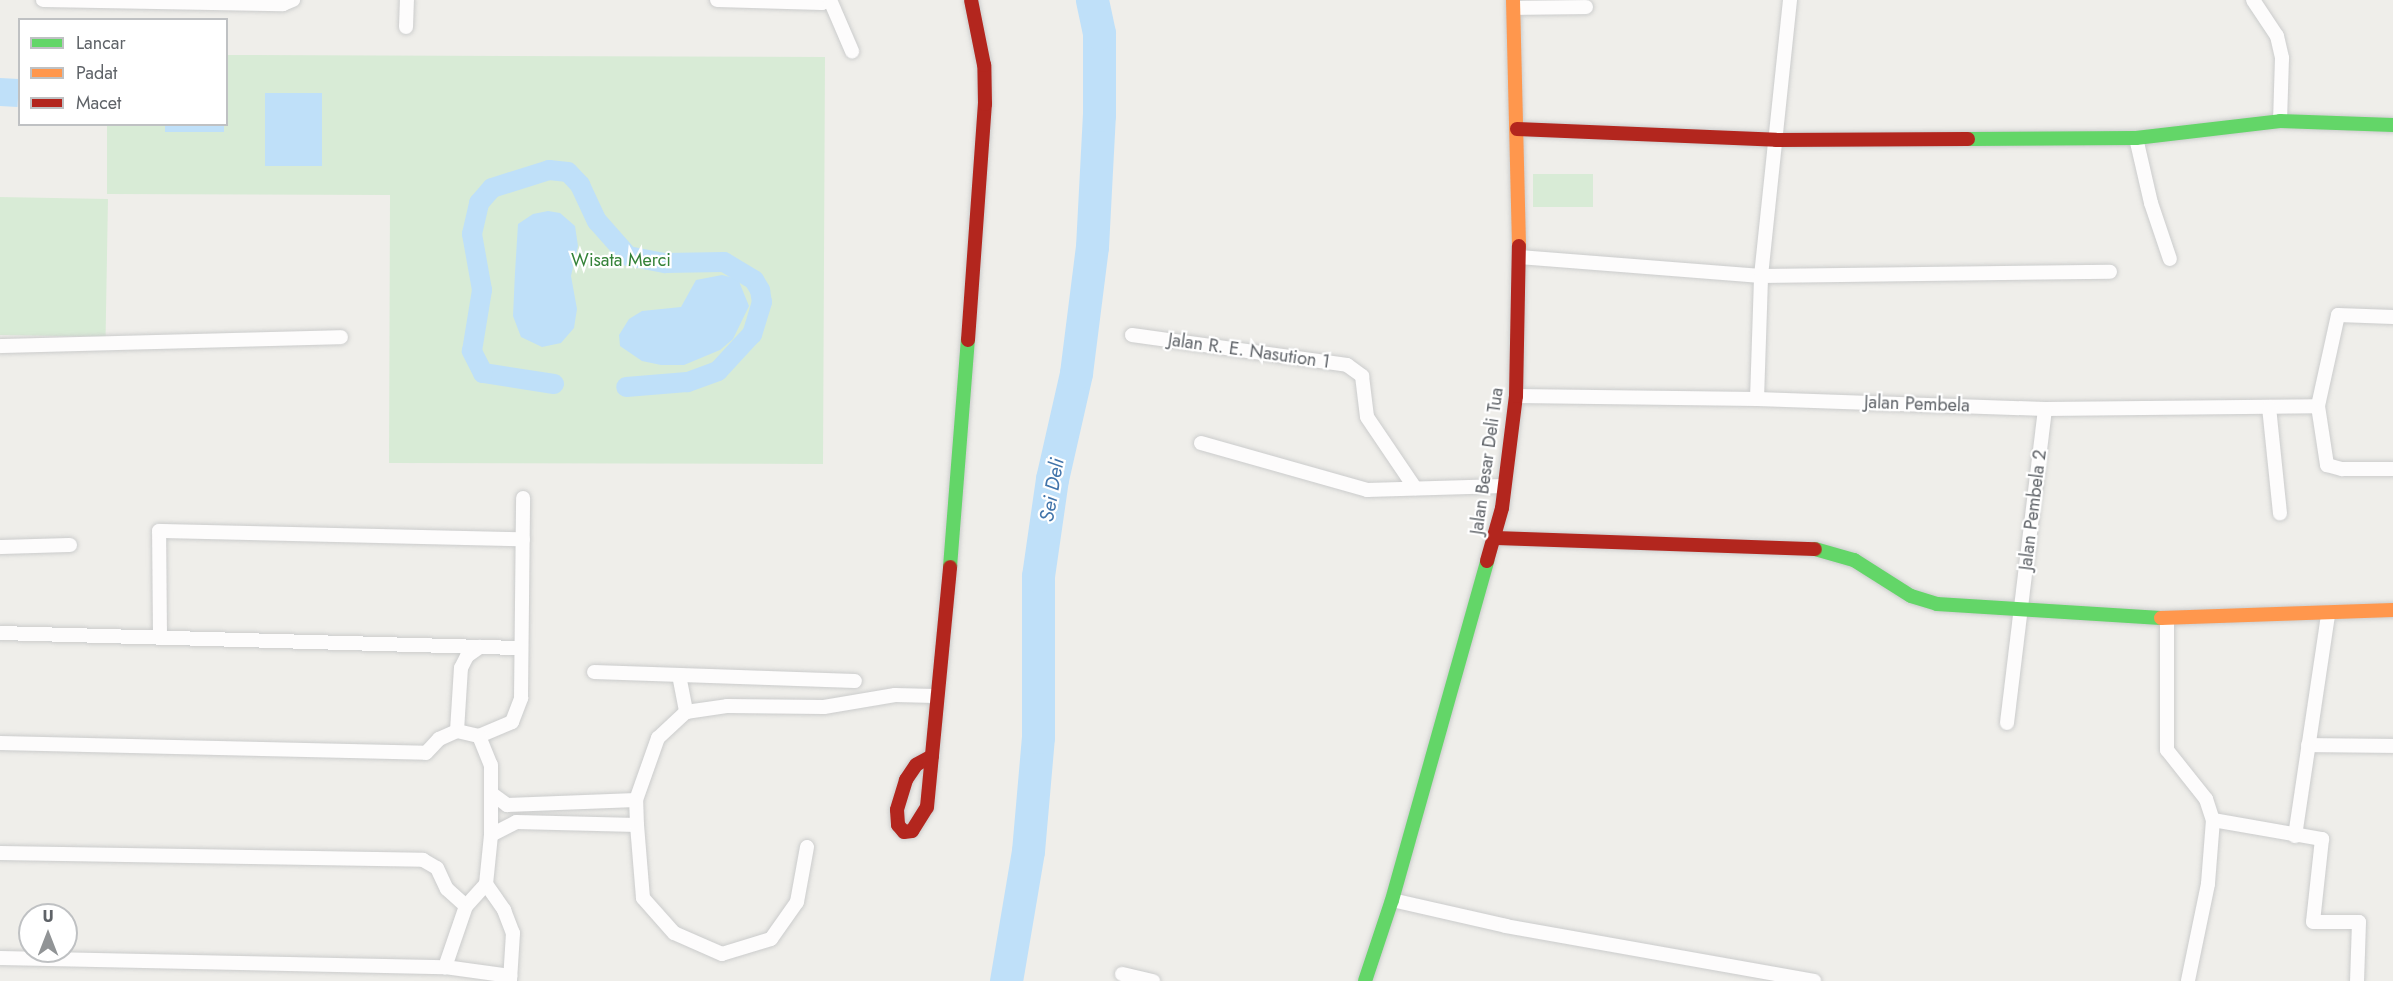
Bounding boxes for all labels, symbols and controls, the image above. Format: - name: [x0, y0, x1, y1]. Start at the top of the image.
- legend: [18, 18, 228, 126]
- text: Lancar: [76, 30, 126, 56]
- text: Padat: [76, 60, 117, 86]
- text: Macet: [76, 90, 121, 116]
- park label: Wisata Merci: [571, 249, 671, 271]
- street label: Jalan R. E. Nasution 1: [1167, 329, 1331, 373]
- street label: Jalan Besar Deli Tua: [1466, 386, 1508, 536]
- street label: Jalan Pembela: [1864, 391, 1970, 417]
- street label: Jalan Pembela 2: [2015, 449, 2051, 571]
- water label: Sei Deli: [1035, 456, 1069, 524]
- north arrow: [18, 903, 78, 963]
- text: U: [42, 905, 54, 928]

